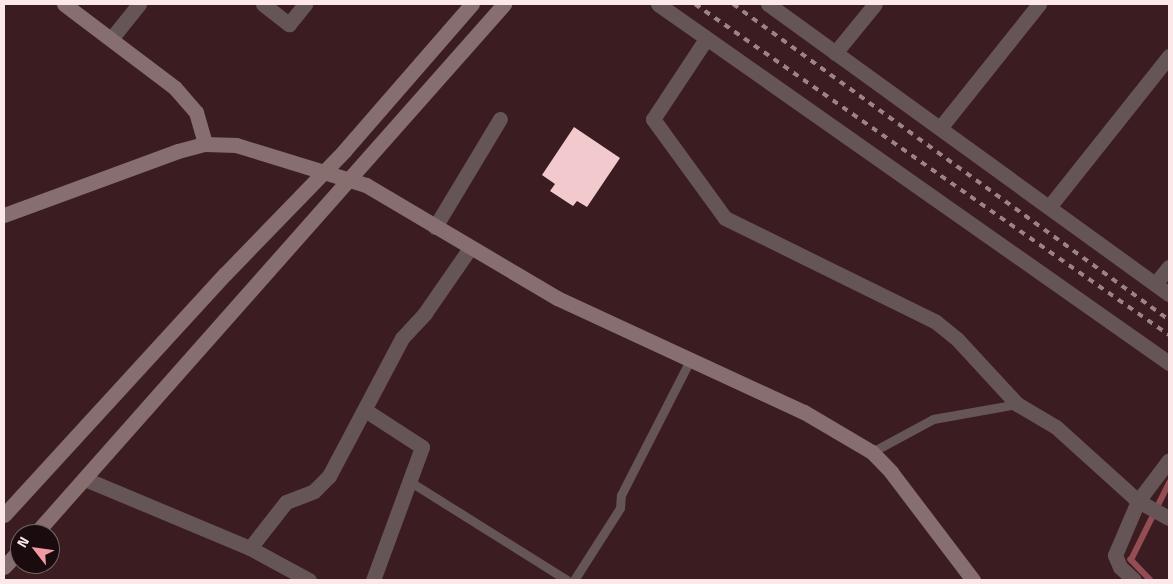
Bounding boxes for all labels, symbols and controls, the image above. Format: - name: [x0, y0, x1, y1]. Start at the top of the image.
- north arrow: [10, 524, 60, 574]
- text: N: [11, 532, 34, 551]

